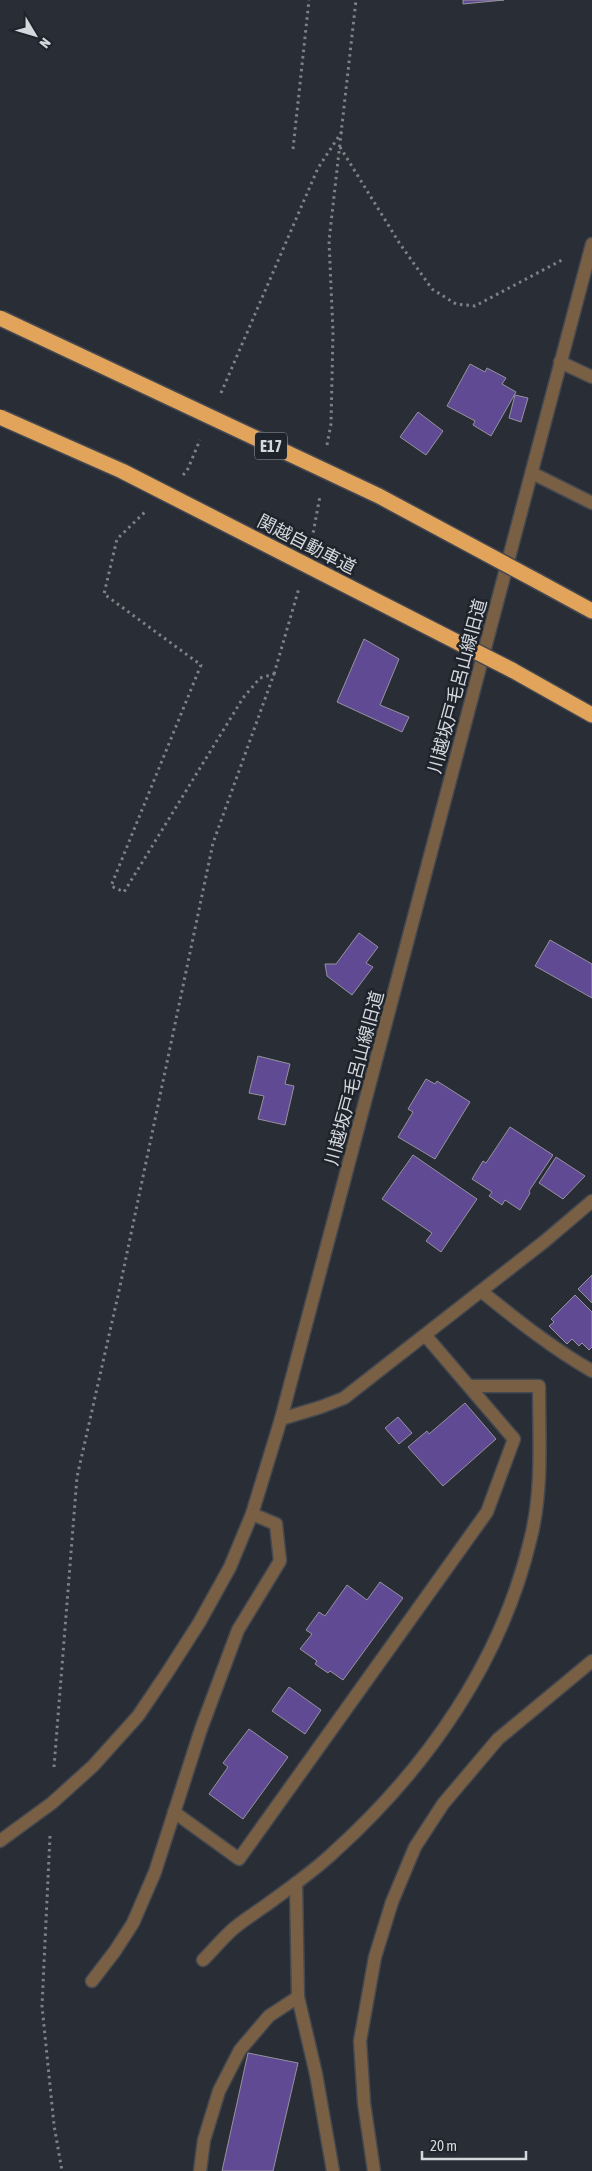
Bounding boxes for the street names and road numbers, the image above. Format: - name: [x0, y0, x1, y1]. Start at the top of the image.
- road number: E17: [255, 432, 287, 460]
- street label: 関越自動車道: [254, 510, 360, 578]
- street label: 川越坂戸毛呂山線旧道: [424, 596, 490, 776]
- street label: 川越坂戸毛呂山線旧道: [321, 988, 387, 1168]

